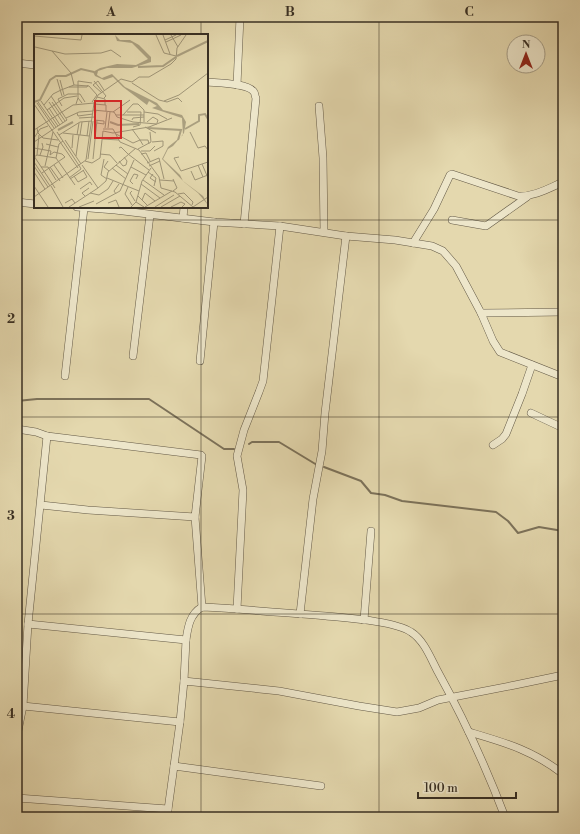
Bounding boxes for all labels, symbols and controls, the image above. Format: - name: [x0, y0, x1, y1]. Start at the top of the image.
- text: A: [105, 4, 116, 20]
- text: B: [285, 4, 295, 20]
- text: C: [464, 4, 474, 20]
- inset map: [34, 34, 208, 208]
- north arrow: [506, 34, 546, 74]
- text: N: [522, 38, 531, 52]
- text: 1: [8, 113, 15, 129]
- text: 2: [7, 311, 15, 327]
- text: 3: [7, 508, 15, 524]
- text: 4: [7, 706, 16, 722]
- scale bar: [418, 774, 516, 800]
- text: 100 m: [424, 781, 458, 796]

